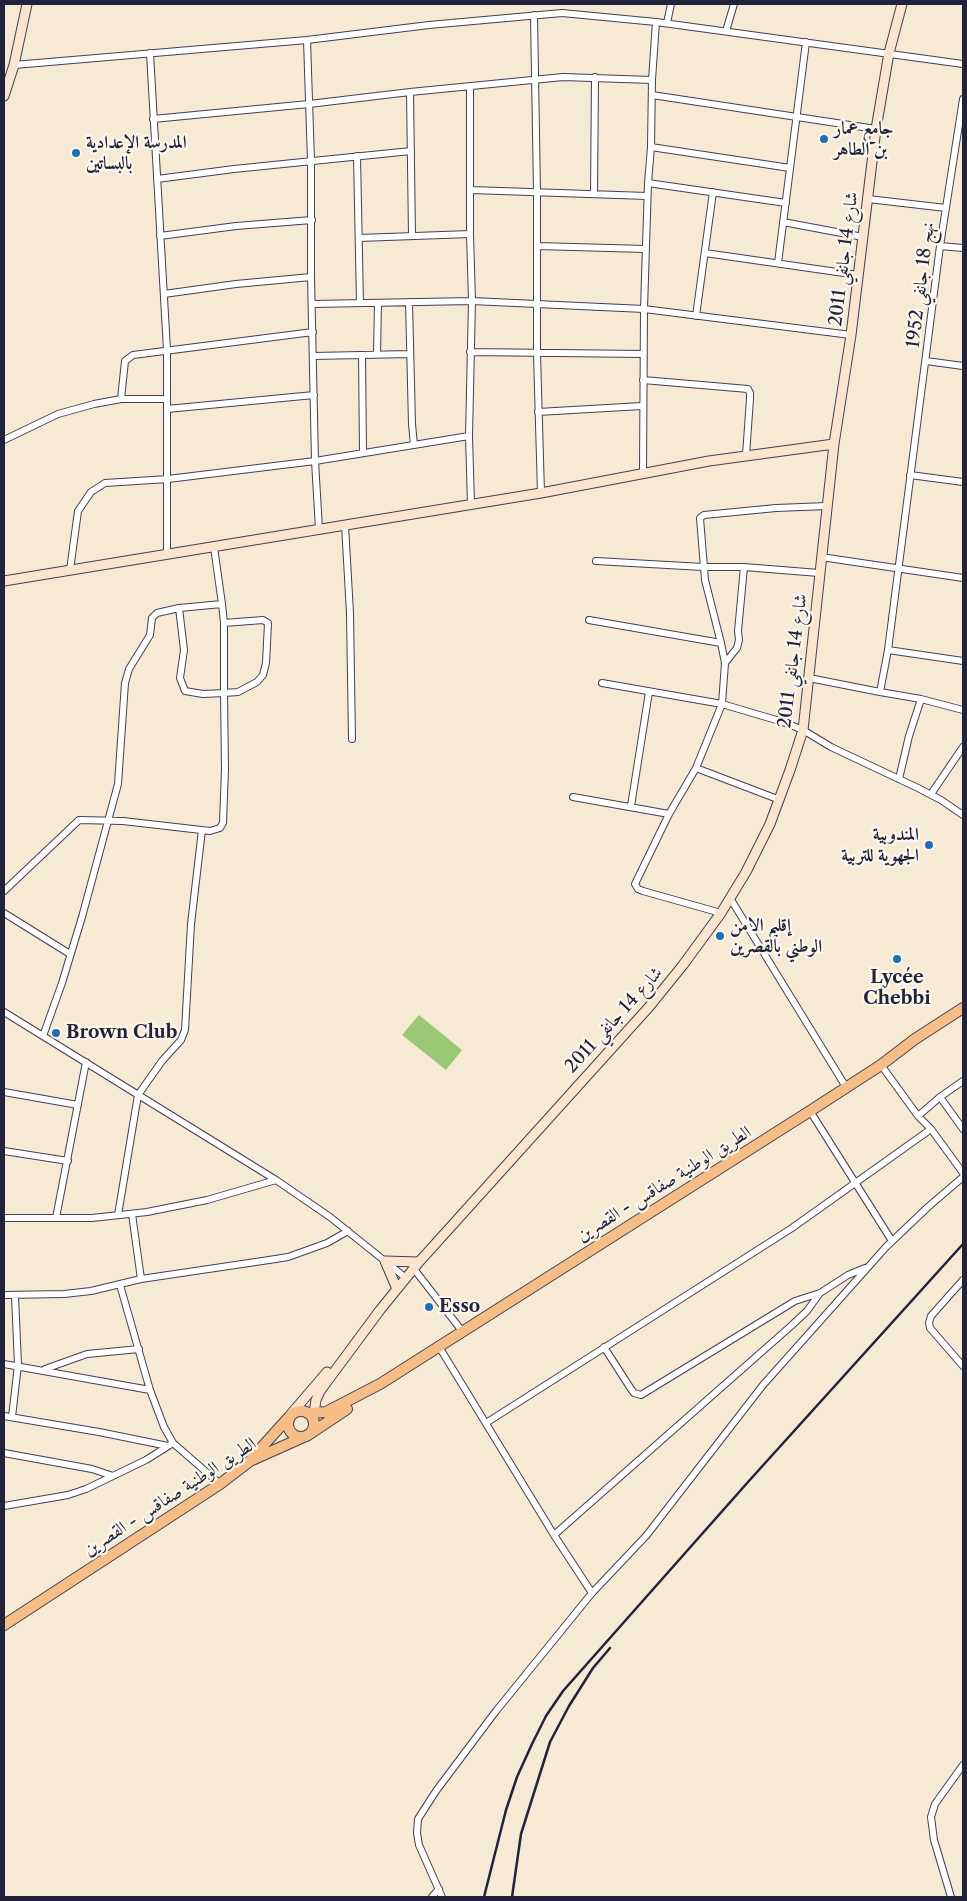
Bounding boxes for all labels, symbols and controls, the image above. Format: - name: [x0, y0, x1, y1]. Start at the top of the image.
- place label: جامع عمار بن الطاهر: [834, 118, 893, 160]
- place label: المدرسة الإعدادية بالبساتين: [86, 132, 187, 174]
- marker: جامع عمار بن الطاهر: [818, 133, 830, 145]
- marker: المدرسة الإعدادية بالبساتين: [70, 147, 82, 159]
- street label: شارع 14 جانفي 2011: [825, 191, 863, 327]
- street label: نهج 18 جانفي 1952: [903, 221, 939, 349]
- street label: شارع 14 جانفي 2011: [774, 593, 812, 729]
- place label: المندوبية الجهوية للتربية: [841, 824, 919, 866]
- marker: المندوبية الجهوية للتربية: [923, 839, 935, 851]
- place label: إقليم الامن الوطني بالقصرين: [730, 915, 822, 958]
- marker: إقليم الامن الوطني بالقصرين: [714, 930, 726, 942]
- marker: Lycée Chebbi: [891, 953, 903, 965]
- street label: شارع 14 جانفي 2011: [561, 963, 667, 1077]
- place label: Lycée Chebbi: [863, 967, 931, 1010]
- place label: Brown Club: [66, 1022, 177, 1044]
- marker: Brown Club: [50, 1027, 62, 1039]
- street label: الطريق الوطنية صفاقس - القصرين: [573, 1121, 755, 1247]
- place label: Esso: [439, 1296, 480, 1318]
- marker: Esso: [423, 1301, 435, 1313]
- street label: الطريق الوطنية صفاقس - القصرين: [80, 1433, 260, 1561]

